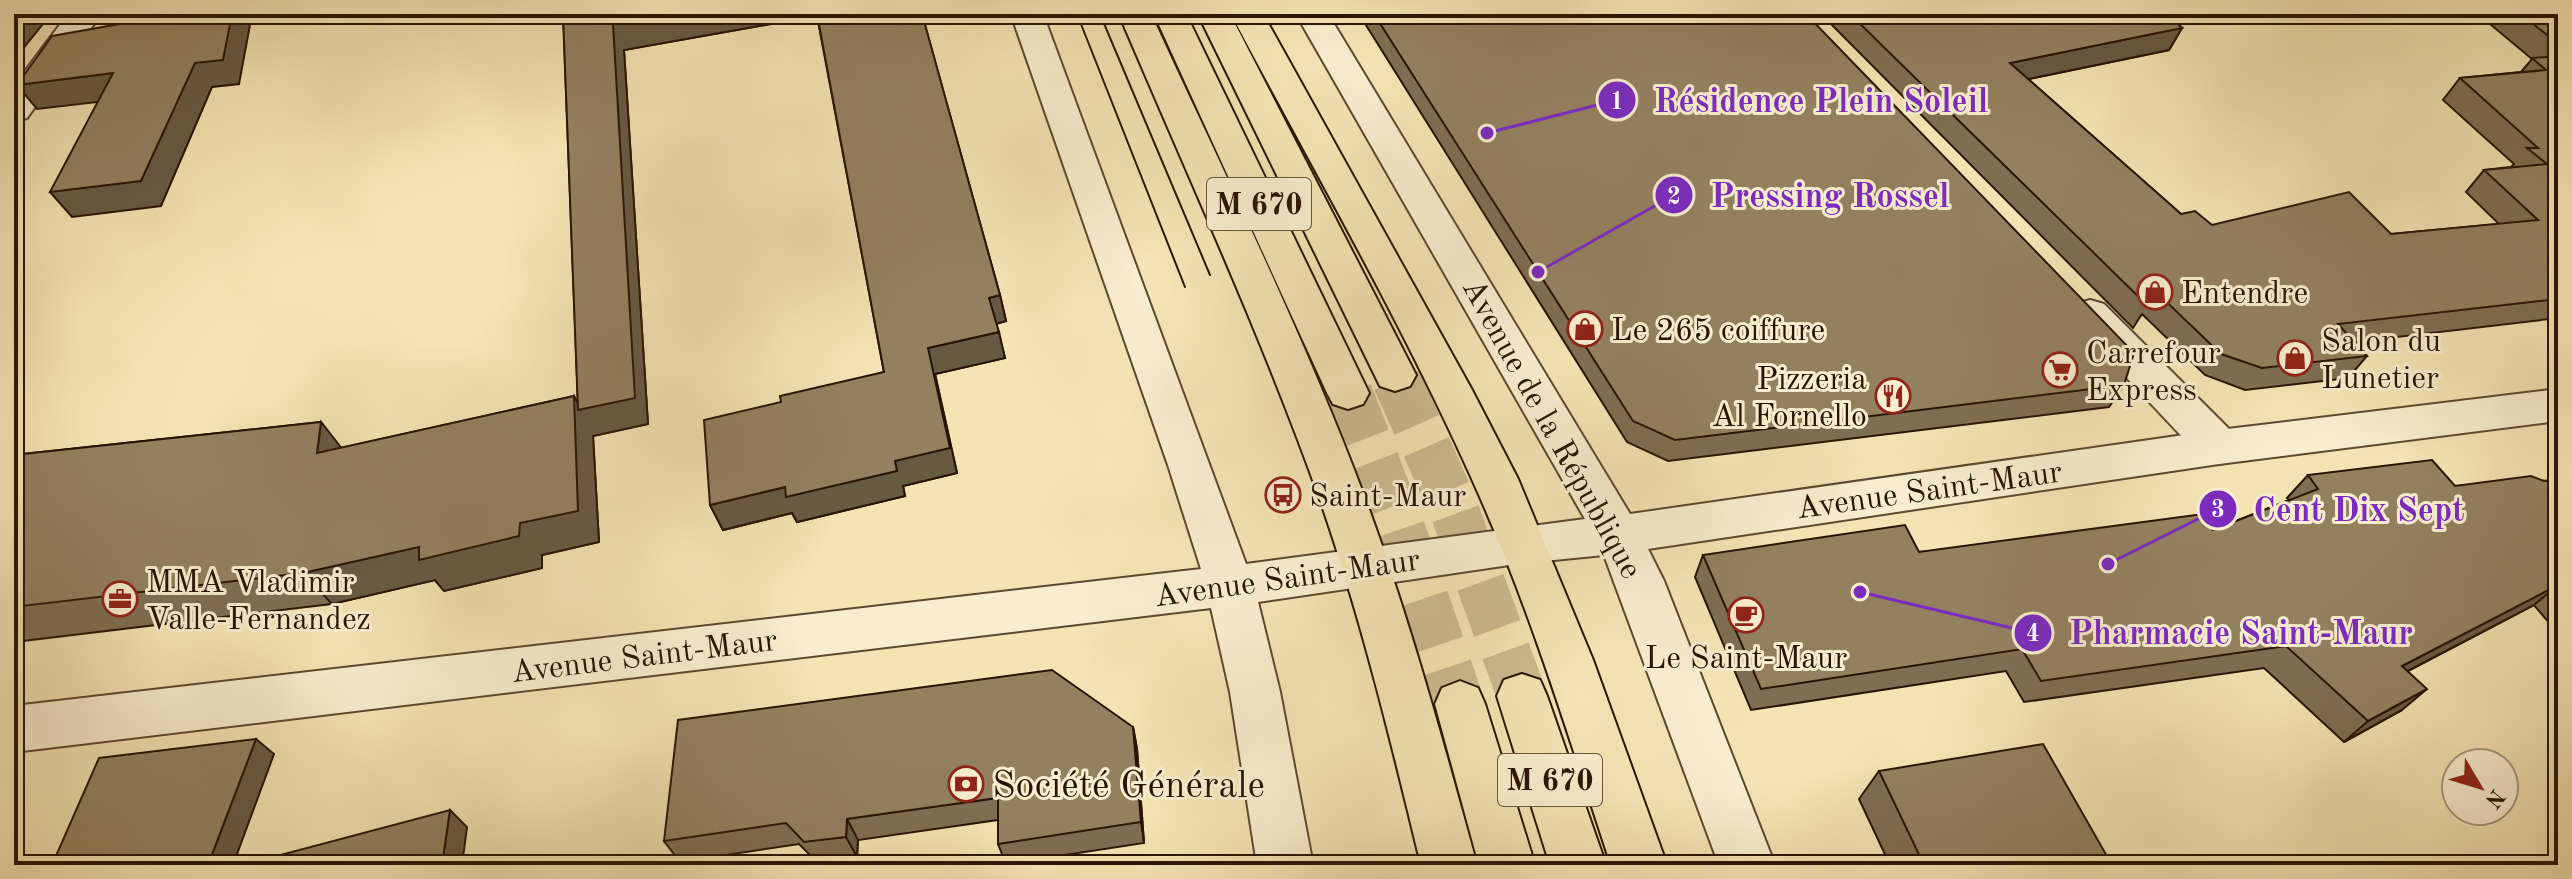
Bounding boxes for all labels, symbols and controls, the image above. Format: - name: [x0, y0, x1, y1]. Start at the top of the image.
- callout: Résidence Plein Soleil: [1597, 71, 2004, 129]
- text: Résidence Plein Soleil: [1654, 86, 1988, 120]
- text: 1: [1610, 91, 1624, 115]
- callout: Pressing Rossel: [1654, 166, 1965, 224]
- road number: M 670: [1207, 178, 1311, 230]
- text: Pressing Rossel: [1711, 181, 1949, 215]
- text: 2: [1667, 186, 1681, 210]
- shop icon: Entendre: [2136, 273, 2174, 311]
- street label: Avenue de la République: [1455, 274, 1646, 585]
- place label: Entendre: [2181, 279, 2308, 311]
- shop icon: Le 265 coiffure: [1566, 310, 1604, 348]
- place label: Le 265 coiffure: [1611, 316, 1825, 348]
- place label: Salon du Lunetier: [2321, 327, 2441, 396]
- place label: Carrefour Express: [2086, 339, 2221, 408]
- shop icon: Salon du Lunetier: [2276, 339, 2314, 377]
- supermarket icon: Carrefour Express: [2041, 351, 2079, 389]
- place label: Pizzeria Al Fornello: [1711, 365, 1867, 434]
- restaurant icon: Pizzeria Al Fornello: [1874, 377, 1912, 415]
- street label: Avenue Saint-Maur: [1794, 457, 2064, 526]
- bus stop icon: Saint-Maur: [1264, 476, 1302, 514]
- callout: Cent Dix Sept: [2198, 480, 2481, 538]
- place label: Saint-Maur: [1309, 482, 1466, 514]
- text: Cent Dix Sept: [2253, 495, 2465, 529]
- text: 3: [2211, 499, 2225, 523]
- street label: Avenue Saint-Maur: [1152, 545, 1422, 614]
- place label: MMA Vladimir Valle-Fernandez: [146, 568, 371, 637]
- office icon: MMA Vladimir Valle-Fernandez: [101, 580, 139, 618]
- cafe icon: Le Saint-Maur: [1727, 596, 1765, 634]
- callout: Pharmacie Saint-Maur: [2013, 604, 2429, 662]
- text: Pharmacie Saint-Maur: [2069, 618, 2413, 652]
- text: 4: [2026, 623, 2040, 647]
- street label: Avenue Saint-Maur: [509, 626, 779, 690]
- place label: Le Saint-Maur: [1645, 644, 1847, 676]
- north arrow: [2440, 747, 2520, 827]
- road number: M 670: [1498, 754, 1602, 806]
- bank icon: Société Générale: [947, 765, 985, 803]
- place label: Société Générale: [992, 768, 1265, 806]
- text: N: [2480, 785, 2508, 812]

